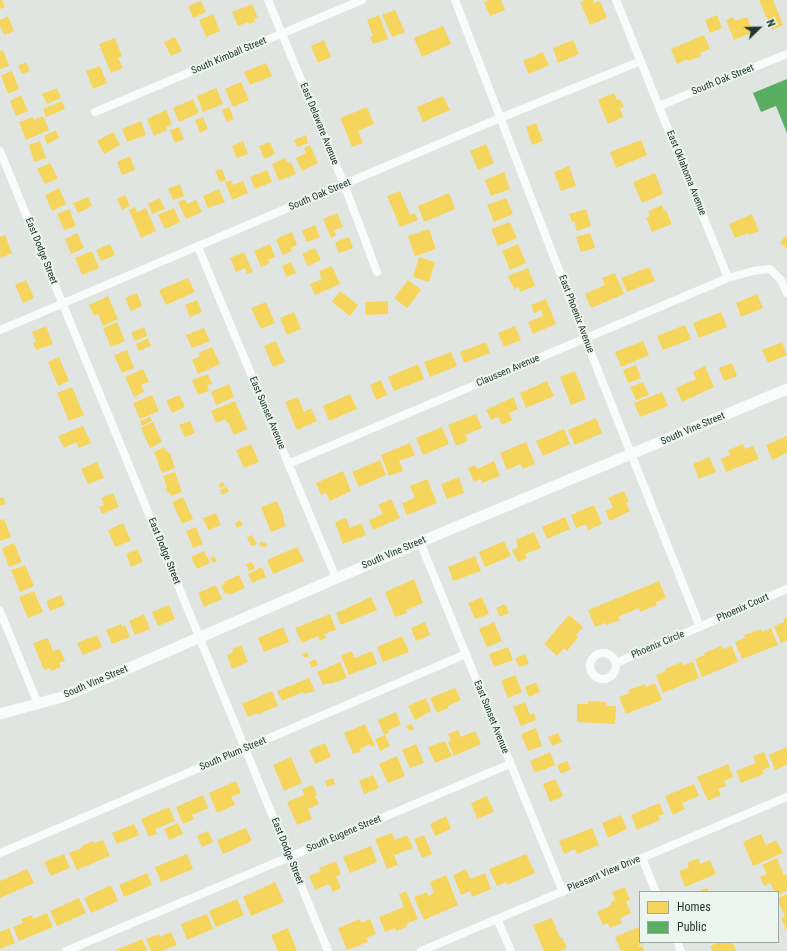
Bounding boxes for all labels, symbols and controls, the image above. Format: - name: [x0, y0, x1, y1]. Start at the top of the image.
- north arrow: [739, 8, 779, 48]
- text: N: [763, 17, 778, 29]
- street label: South Kimball Street: [190, 35, 268, 77]
- street label: South Oak Street: [690, 62, 756, 98]
- street label: East Delaware Avenue: [297, 81, 341, 167]
- street label: East Oklahoma Avenue: [663, 129, 709, 217]
- street label: South Oak Street: [287, 177, 353, 213]
- street label: East Dodge Street: [22, 216, 60, 286]
- street label: East Phoenix Avenue: [556, 273, 596, 355]
- street label: Claussen Avenue: [475, 352, 541, 390]
- street label: East Sunset Avenue: [246, 375, 288, 451]
- street label: South Vine Street: [659, 410, 727, 448]
- street label: East Dodge Street: [145, 516, 183, 586]
- street label: South Vine Street: [360, 534, 428, 572]
- street label: Phoenix Court: [715, 591, 771, 625]
- street label: Phoenix Circle: [630, 628, 686, 662]
- street label: South Vine Street: [62, 663, 130, 701]
- street label: East Sunset Avenue: [471, 679, 511, 755]
- street label: South Plum Street: [198, 735, 268, 773]
- street label: South Eugene Street: [305, 813, 383, 855]
- street label: East Dodge Street: [268, 816, 306, 886]
- street label: Pleasant View Drive: [566, 853, 642, 895]
- legend: [639, 891, 779, 943]
- text: Homes: [677, 900, 711, 914]
- text: Public: [677, 920, 706, 934]

